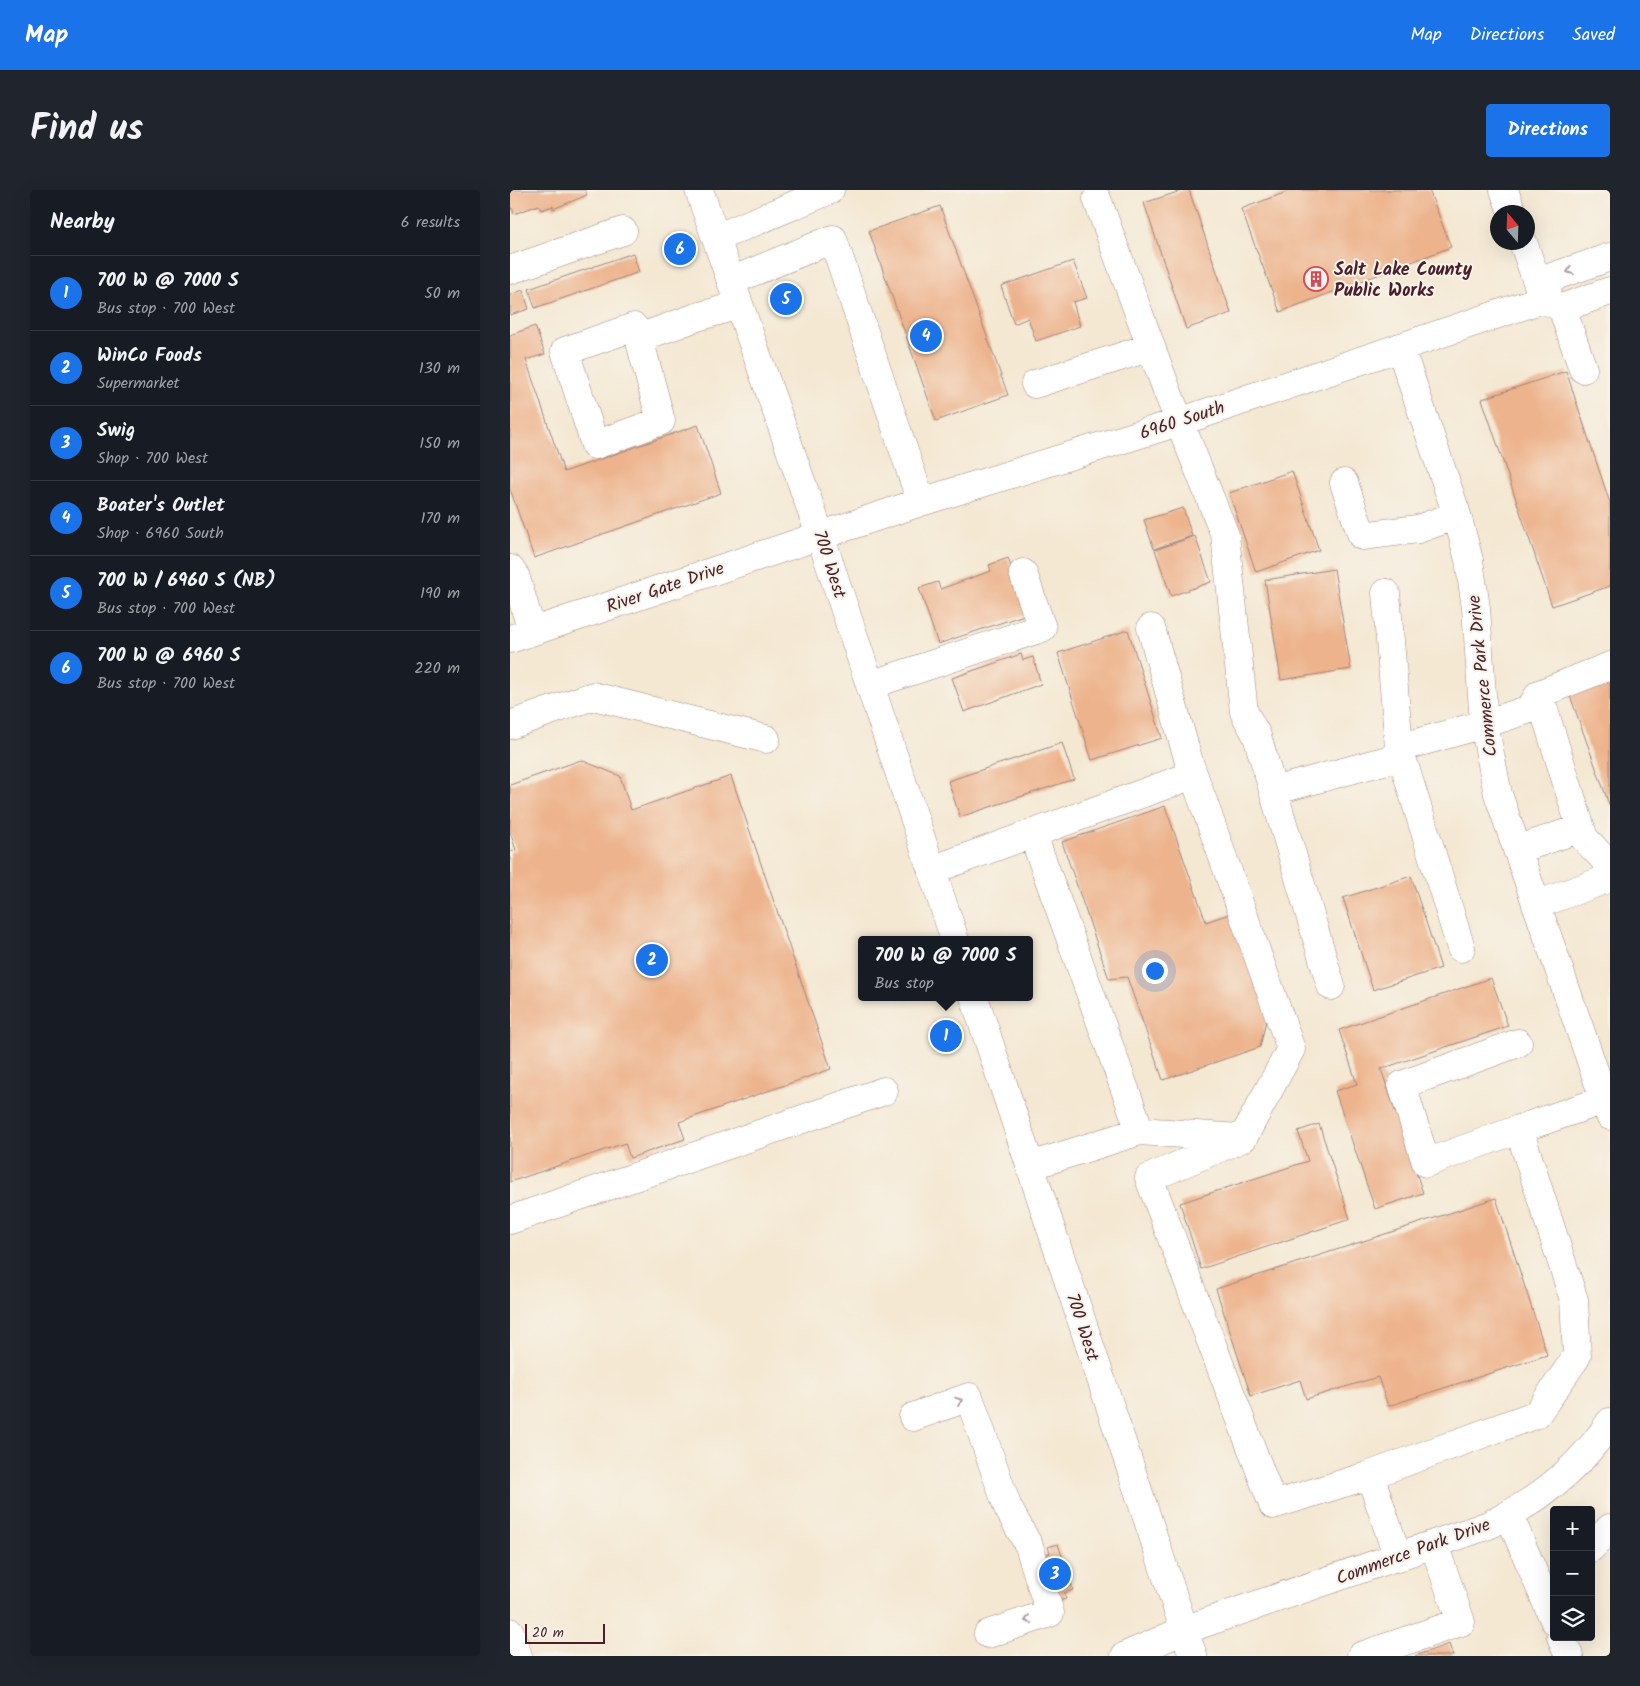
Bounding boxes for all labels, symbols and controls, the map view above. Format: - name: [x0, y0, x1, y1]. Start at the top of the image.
- text: Map: [25, 16, 68, 55]
- text: Map: [1410, 21, 1442, 50]
- text: Directions: [1470, 21, 1544, 50]
- text: Saved: [1572, 21, 1615, 50]
- text: Find us: [30, 102, 143, 158]
- button: Directions: [1486, 104, 1610, 157]
- north arrow: [1490, 205, 1535, 250]
- text: Nearby: [50, 206, 115, 239]
- text: 6 results: [401, 210, 460, 235]
- pin: 6: [664, 230, 696, 268]
- place label: Salt Lake County Public Works: [1334, 256, 1473, 306]
- one-way arrow: [1566, 265, 1575, 275]
- text: 700 W @ 7000 S: [97, 266, 239, 296]
- building icon: Salt Lake County Public Works: [1303, 266, 1329, 292]
- pin: 5: [770, 280, 802, 318]
- text: 1: [64, 281, 68, 306]
- text: 50 m: [424, 281, 460, 306]
- text: Bus stop · 700 West: [97, 296, 235, 321]
- pin: 4: [910, 317, 942, 355]
- text: WinCo Foods: [97, 341, 202, 371]
- text: 2: [61, 356, 71, 381]
- text: 130 m: [419, 356, 460, 381]
- text: Supermarket: [97, 371, 180, 396]
- street label: 6960 South: [1136, 394, 1229, 449]
- text: Swig: [97, 416, 135, 446]
- text: 3: [62, 431, 70, 456]
- text: 150 m: [419, 431, 460, 456]
- text: Shop · 700 West: [97, 446, 208, 471]
- text: Boater's Outlet: [97, 491, 225, 521]
- text: 4: [62, 506, 70, 531]
- text: 170 m: [420, 506, 460, 531]
- text: Shop · 6960 South: [97, 521, 224, 546]
- street label: 700 West: [804, 527, 854, 603]
- street label: River Gate Drive: [603, 555, 728, 622]
- text: 700 W / 6960 S (NB): [97, 566, 276, 596]
- text: 5: [62, 581, 70, 606]
- text: 190 m: [420, 581, 460, 606]
- street label: Commerce Park Drive: [1461, 594, 1506, 758]
- text: Bus stop · 700 West: [97, 596, 235, 621]
- text: 700 W @ 6960 S: [97, 641, 241, 671]
- text: 6: [62, 656, 70, 681]
- text: 220 m: [414, 656, 460, 681]
- text: Bus stop · 700 West: [97, 671, 235, 696]
- popup: [858, 936, 1033, 1001]
- pin: 2: [636, 941, 668, 979]
- text: 700 W @ 7000 S: [875, 941, 1016, 971]
- your location: [1142, 958, 1168, 984]
- text: Bus stop: [875, 971, 934, 996]
- pin: 1: [930, 1017, 962, 1055]
- street label: 700 West: [1057, 1290, 1107, 1366]
- one-way arrow: [954, 1397, 962, 1407]
- map controls: [1550, 1506, 1595, 1641]
- button: +: [1550, 1506, 1595, 1551]
- street label: Commerce Park Drive: [1332, 1511, 1495, 1594]
- button: −: [1550, 1551, 1595, 1596]
- pin: 3: [1039, 1555, 1071, 1593]
- button: layers: [1550, 1596, 1595, 1641]
- one-way arrow: [1024, 1614, 1033, 1624]
- scale bar: [525, 1621, 605, 1644]
- text: 20 m: [532, 1622, 564, 1644]

